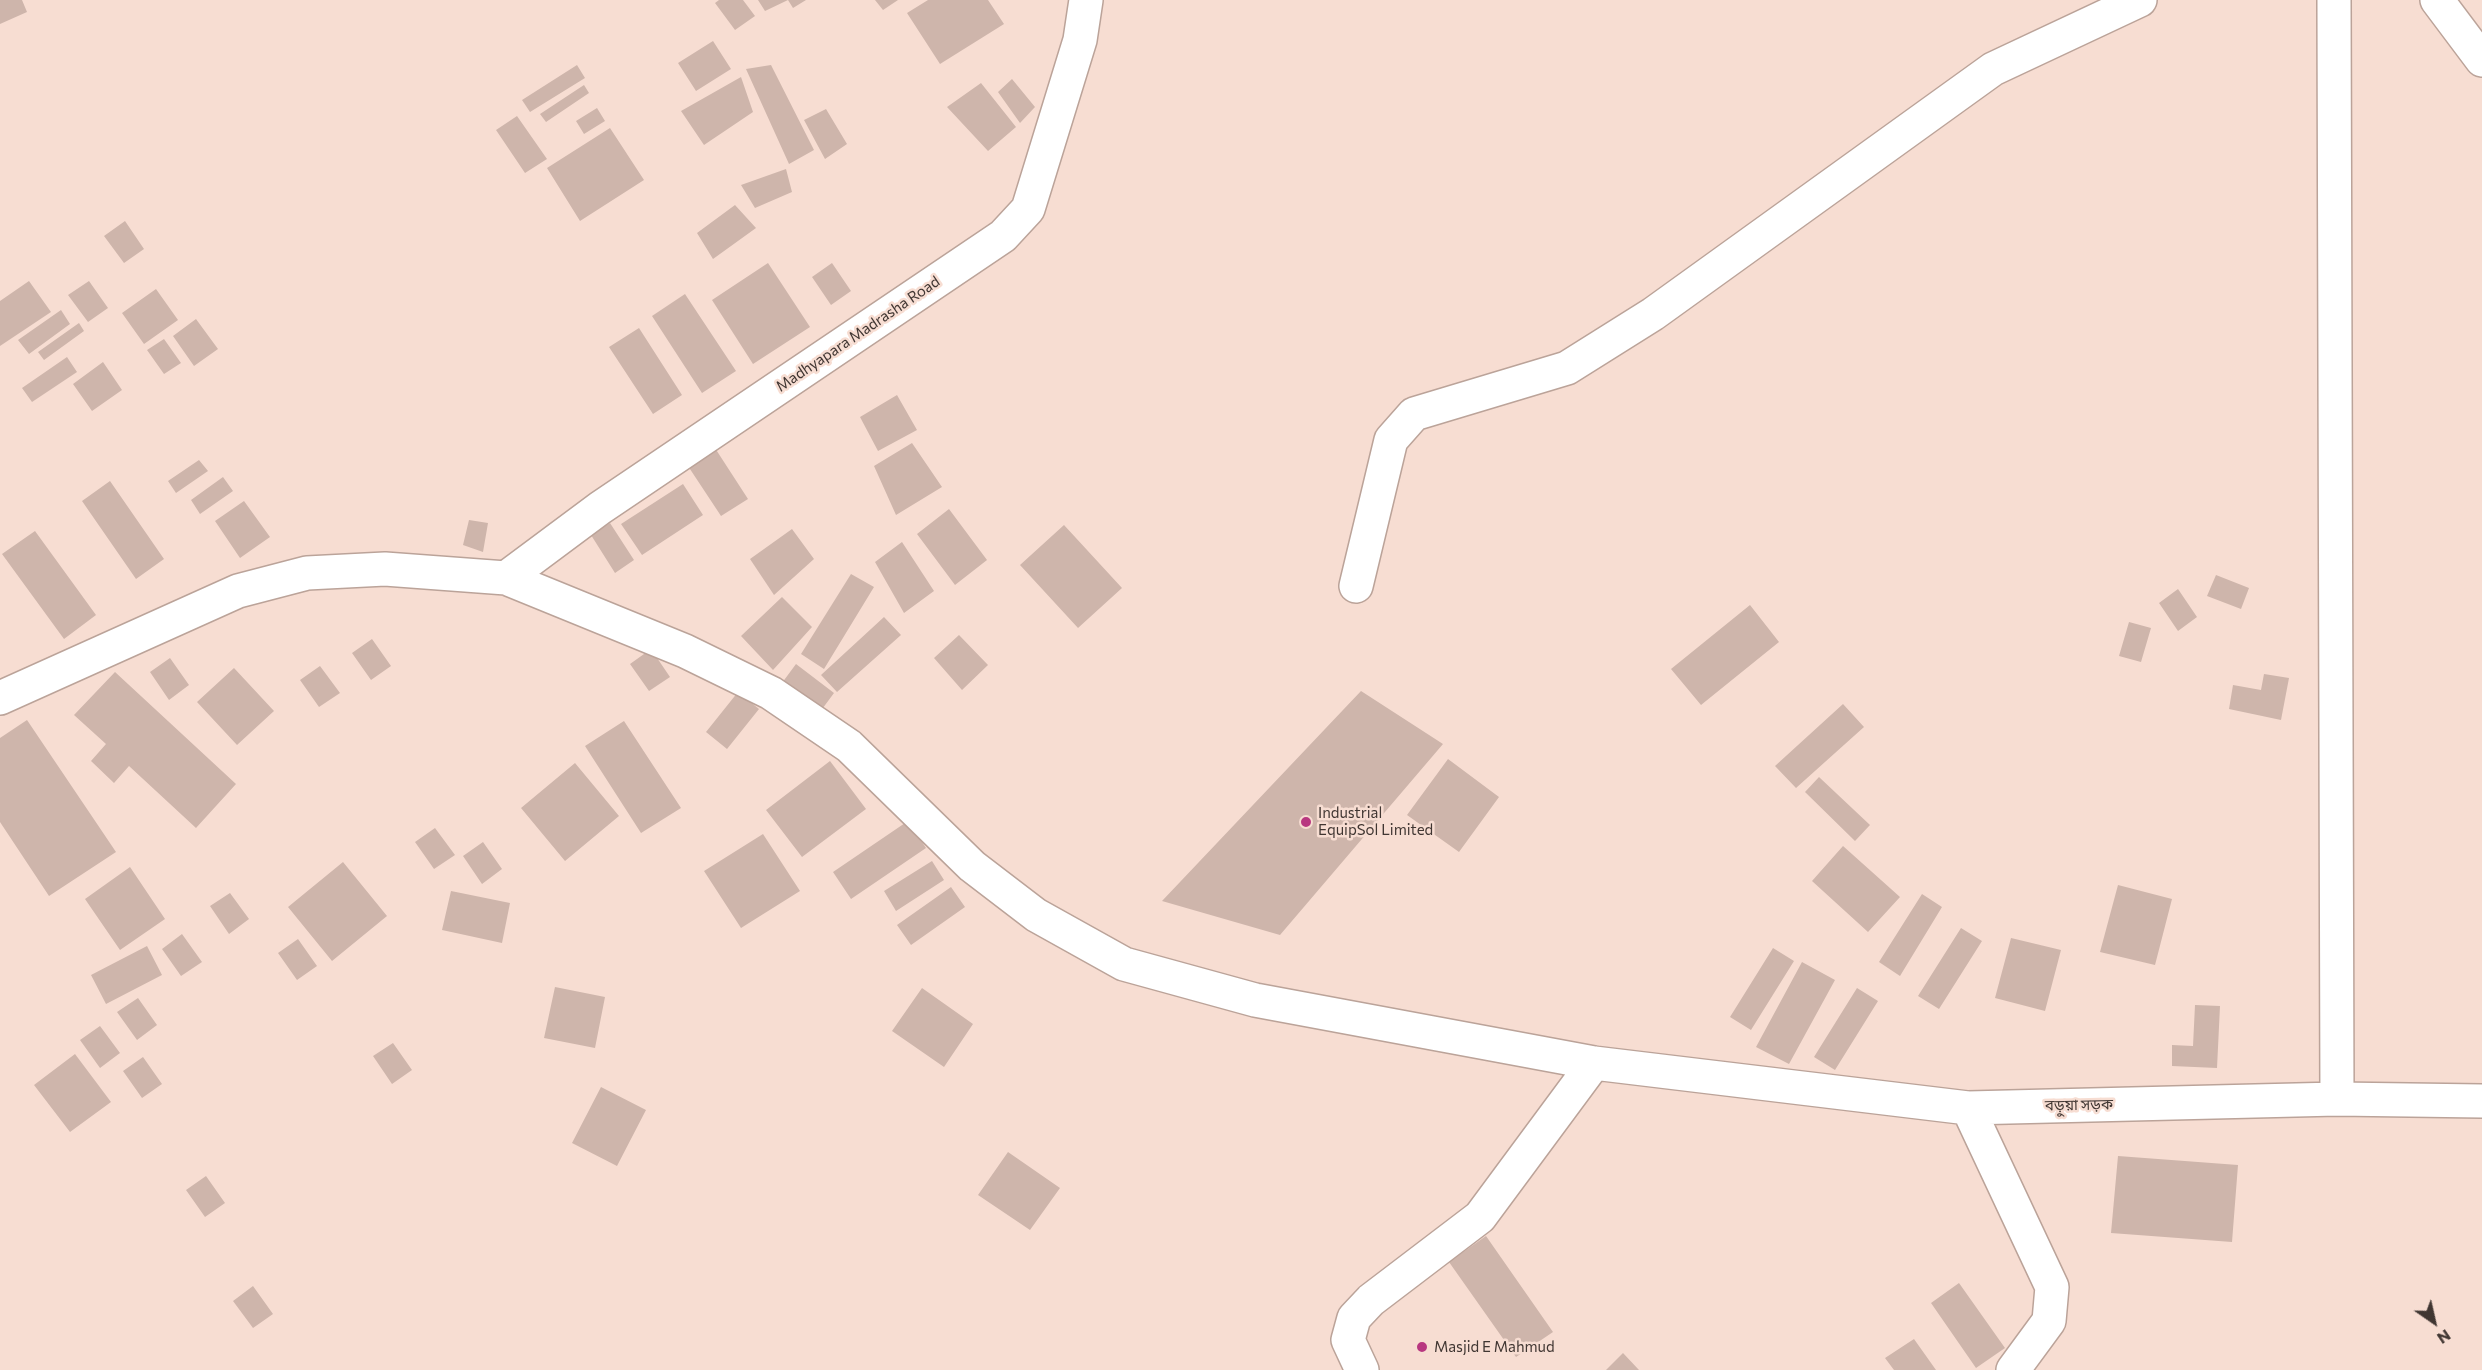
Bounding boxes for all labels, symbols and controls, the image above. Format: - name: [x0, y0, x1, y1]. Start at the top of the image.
- street label: Madhyapara Madrasha Road: [773, 272, 943, 396]
- place label: Industrial EquipSol Limited: [1318, 804, 1433, 839]
- marker: Industrial EquipSol Limited: [1299, 815, 1313, 829]
- street label: বড়ুয়া সড়ক: [2045, 1095, 2113, 1115]
- north arrow: [2404, 1292, 2464, 1352]
- text: N: [2434, 1326, 2455, 1349]
- place label: Masjid E Mahmud: [1434, 1338, 1555, 1356]
- marker: Masjid E Mahmud: [1415, 1340, 1429, 1354]

